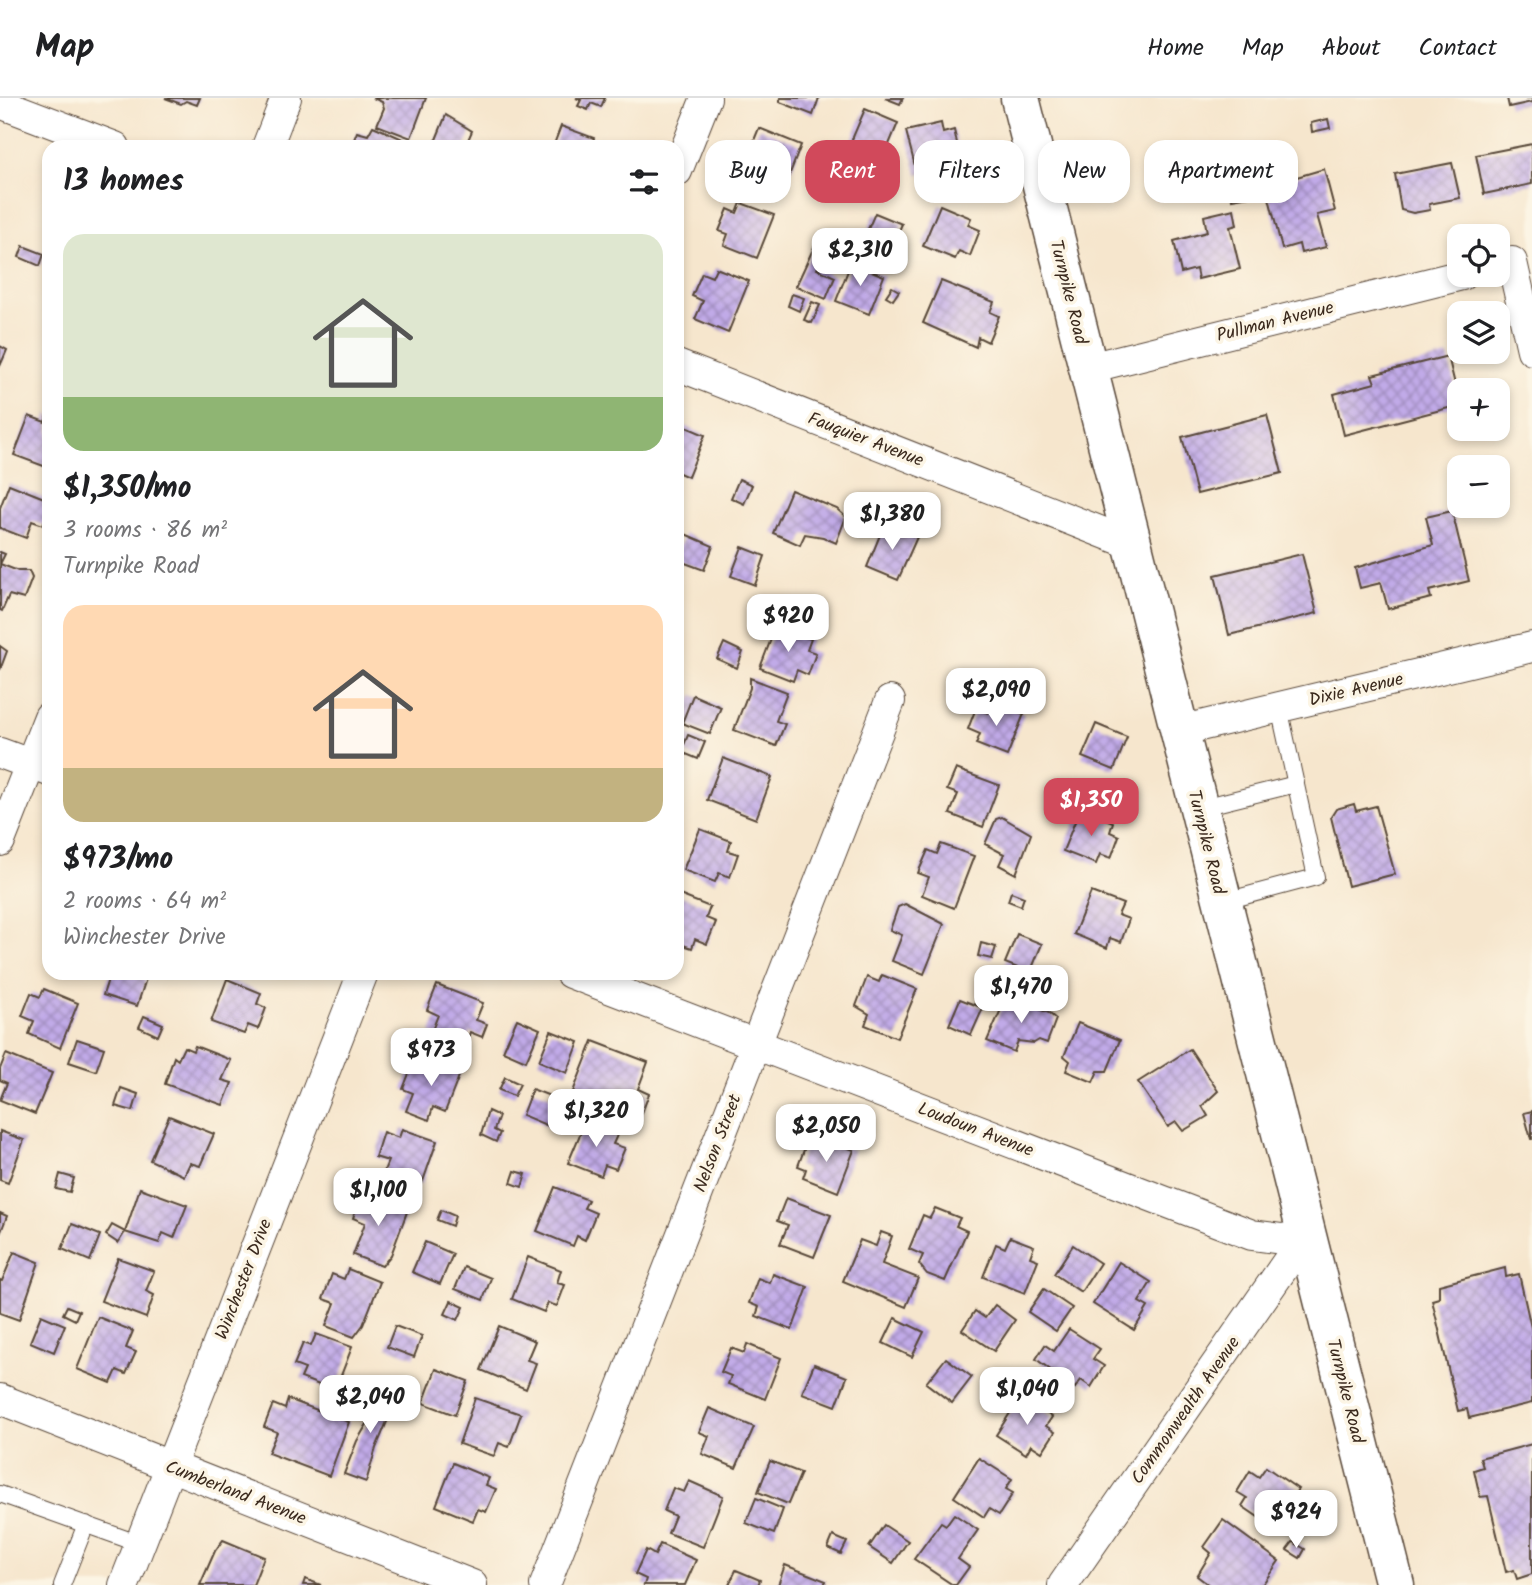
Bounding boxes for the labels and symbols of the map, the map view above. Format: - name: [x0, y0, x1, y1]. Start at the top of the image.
- pin: $2,310: [803, 228, 917, 288]
- street label: Turnpike Road: [1041, 237, 1095, 349]
- street label: Pullman Avenue: [1214, 294, 1337, 351]
- street label: Fauquier Avenue: [803, 405, 928, 476]
- pin: $1,380: [835, 492, 949, 552]
- pin: $920: [747, 594, 829, 654]
- street label: Dixie Avenue: [1306, 666, 1406, 715]
- pin: $2,090: [939, 668, 1053, 728]
- pin: $1,350: [1034, 778, 1148, 838]
- street label: Turnpike Road: [1179, 787, 1233, 899]
- pin: $1,470: [964, 965, 1078, 1025]
- pin: $973: [390, 1028, 472, 1088]
- street label: Nelson Street: [686, 1089, 751, 1197]
- pin: $1,320: [539, 1090, 653, 1149]
- street label: Loudoun Avenue: [913, 1095, 1038, 1166]
- pin: $2,050: [769, 1104, 883, 1164]
- pin: $1,100: [321, 1168, 435, 1228]
- street label: Winchester Drive: [208, 1215, 281, 1344]
- street label: Commonwealth Avenue: [1124, 1331, 1248, 1491]
- street label: Turnpike Road: [1318, 1336, 1372, 1448]
- pin: $1,040: [970, 1368, 1084, 1427]
- pin: $2,040: [313, 1376, 427, 1435]
- street label: Cumberland Avenue: [161, 1453, 310, 1534]
- pin: $924: [1255, 1490, 1337, 1550]

